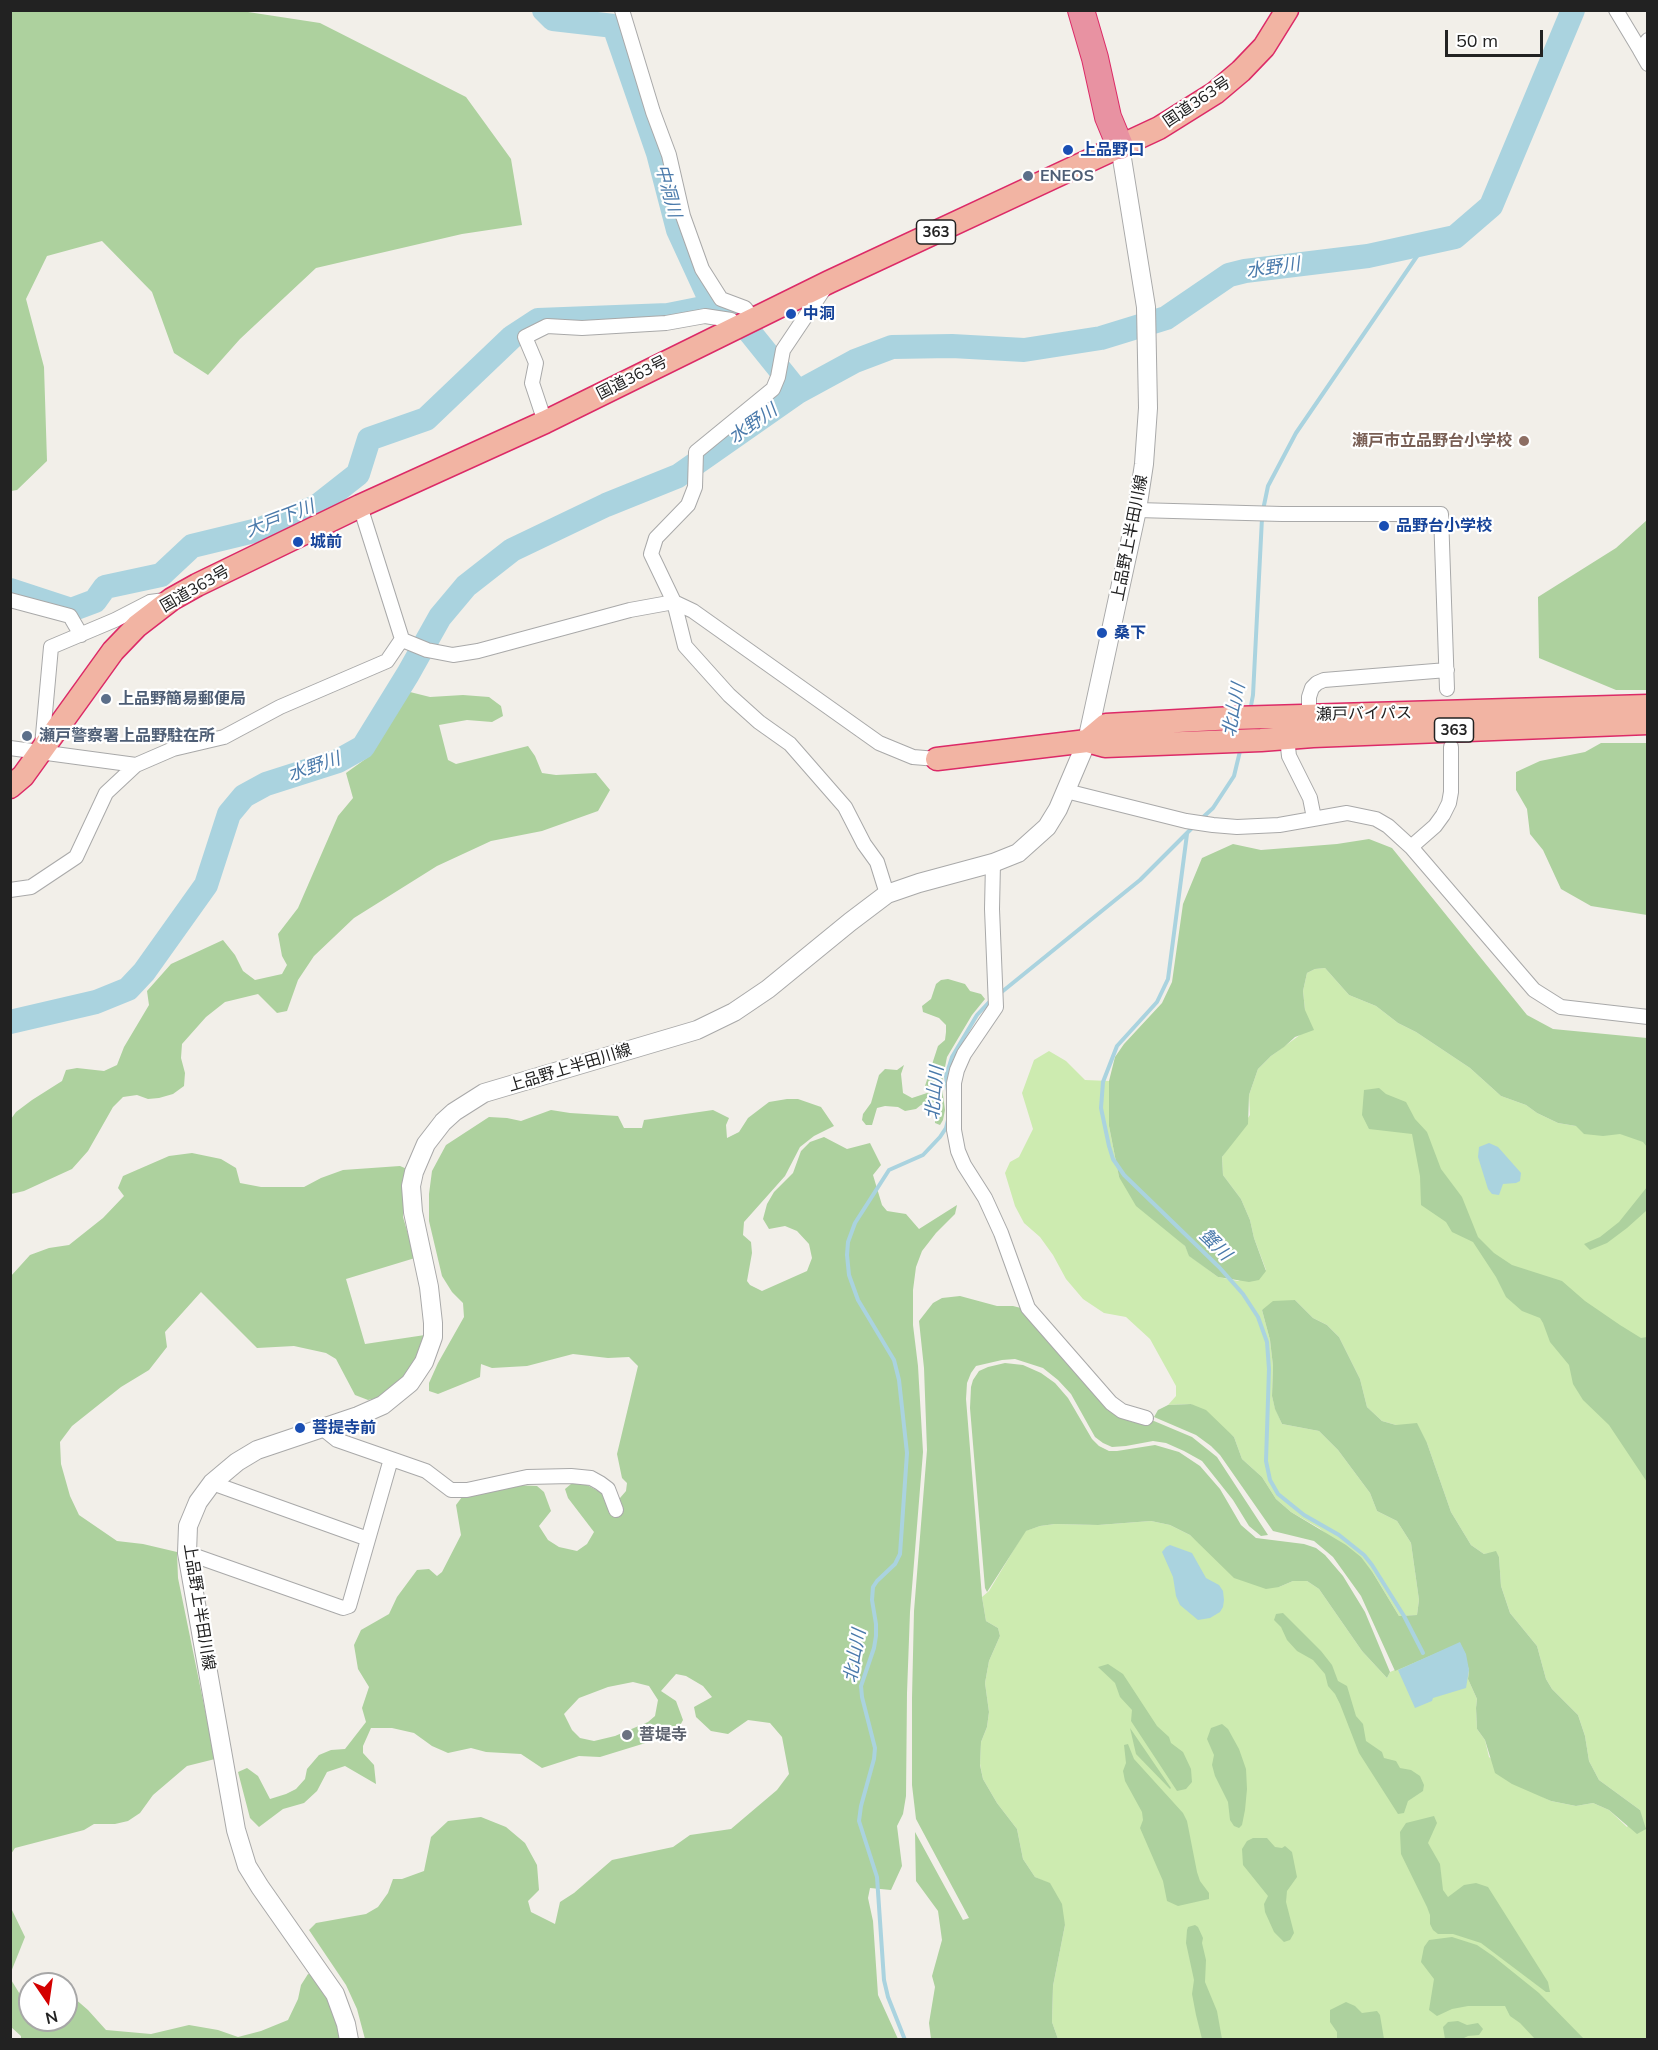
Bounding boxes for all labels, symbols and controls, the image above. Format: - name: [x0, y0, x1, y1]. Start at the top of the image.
- scale bar: [1448, 18, 1546, 56]
- text: 50 m: [1456, 29, 1498, 52]
- street label: 国道363号: [1160, 73, 1234, 131]
- place label: 上品野口: [1080, 140, 1144, 160]
- marker: 上品野口: [1061, 143, 1075, 157]
- water label: 中洞川: [651, 162, 685, 220]
- place label: ENEOS: [1040, 166, 1094, 186]
- marker: ENEOS: [1021, 169, 1035, 183]
- road number: 363: [916, 220, 956, 244]
- water label: 水野川: [1245, 254, 1301, 282]
- place label: 中洞: [803, 304, 835, 324]
- marker: 中洞: [784, 307, 798, 321]
- street label: 国道363号: [593, 352, 671, 404]
- water label: 水野川: [725, 400, 781, 448]
- place label: 瀬戸市立品野台小学校: [1352, 431, 1512, 451]
- marker: 瀬戸市立品野台小学校: [1517, 434, 1531, 448]
- street label: 上品野上半田川線: [1108, 473, 1152, 603]
- water label: 大戸下川: [243, 496, 317, 542]
- place label: 品野台小学校: [1396, 516, 1492, 536]
- marker: 品野台小学校: [1377, 519, 1391, 533]
- place label: 城前: [310, 532, 342, 552]
- marker: 城前: [291, 535, 305, 549]
- street label: 国道363号: [157, 561, 233, 617]
- place label: 桑下: [1114, 623, 1146, 643]
- marker: 桑下: [1095, 626, 1109, 640]
- water label: 北山川: [1218, 681, 1250, 739]
- place label: 上品野簡易郵便局: [118, 689, 246, 709]
- marker: 上品野簡易郵便局: [99, 692, 113, 706]
- street label: 瀬戸バイパス: [1316, 704, 1412, 724]
- road number: 363: [1434, 718, 1474, 742]
- place label: 瀬戸警察署上品野駐在所: [39, 726, 215, 746]
- marker: 瀬戸警察署上品野駐在所: [20, 729, 34, 743]
- water label: 水野川: [285, 748, 343, 786]
- street label: 上品野上半田川線: [506, 1040, 634, 1096]
- water label: 北山川: [922, 1065, 948, 1121]
- water label: 蟹川: [1195, 1225, 1235, 1265]
- place label: 菩提寺前: [312, 1418, 376, 1438]
- marker: 菩提寺前: [293, 1421, 307, 1435]
- street label: 上品野上半田川線: [180, 1542, 218, 1672]
- water label: 北山川: [840, 1628, 870, 1684]
- place label: 菩堤寺: [639, 1725, 687, 1745]
- marker: 菩堤寺: [620, 1728, 634, 1742]
- north arrow: [18, 1972, 78, 2032]
- text: N: [43, 2006, 60, 2029]

